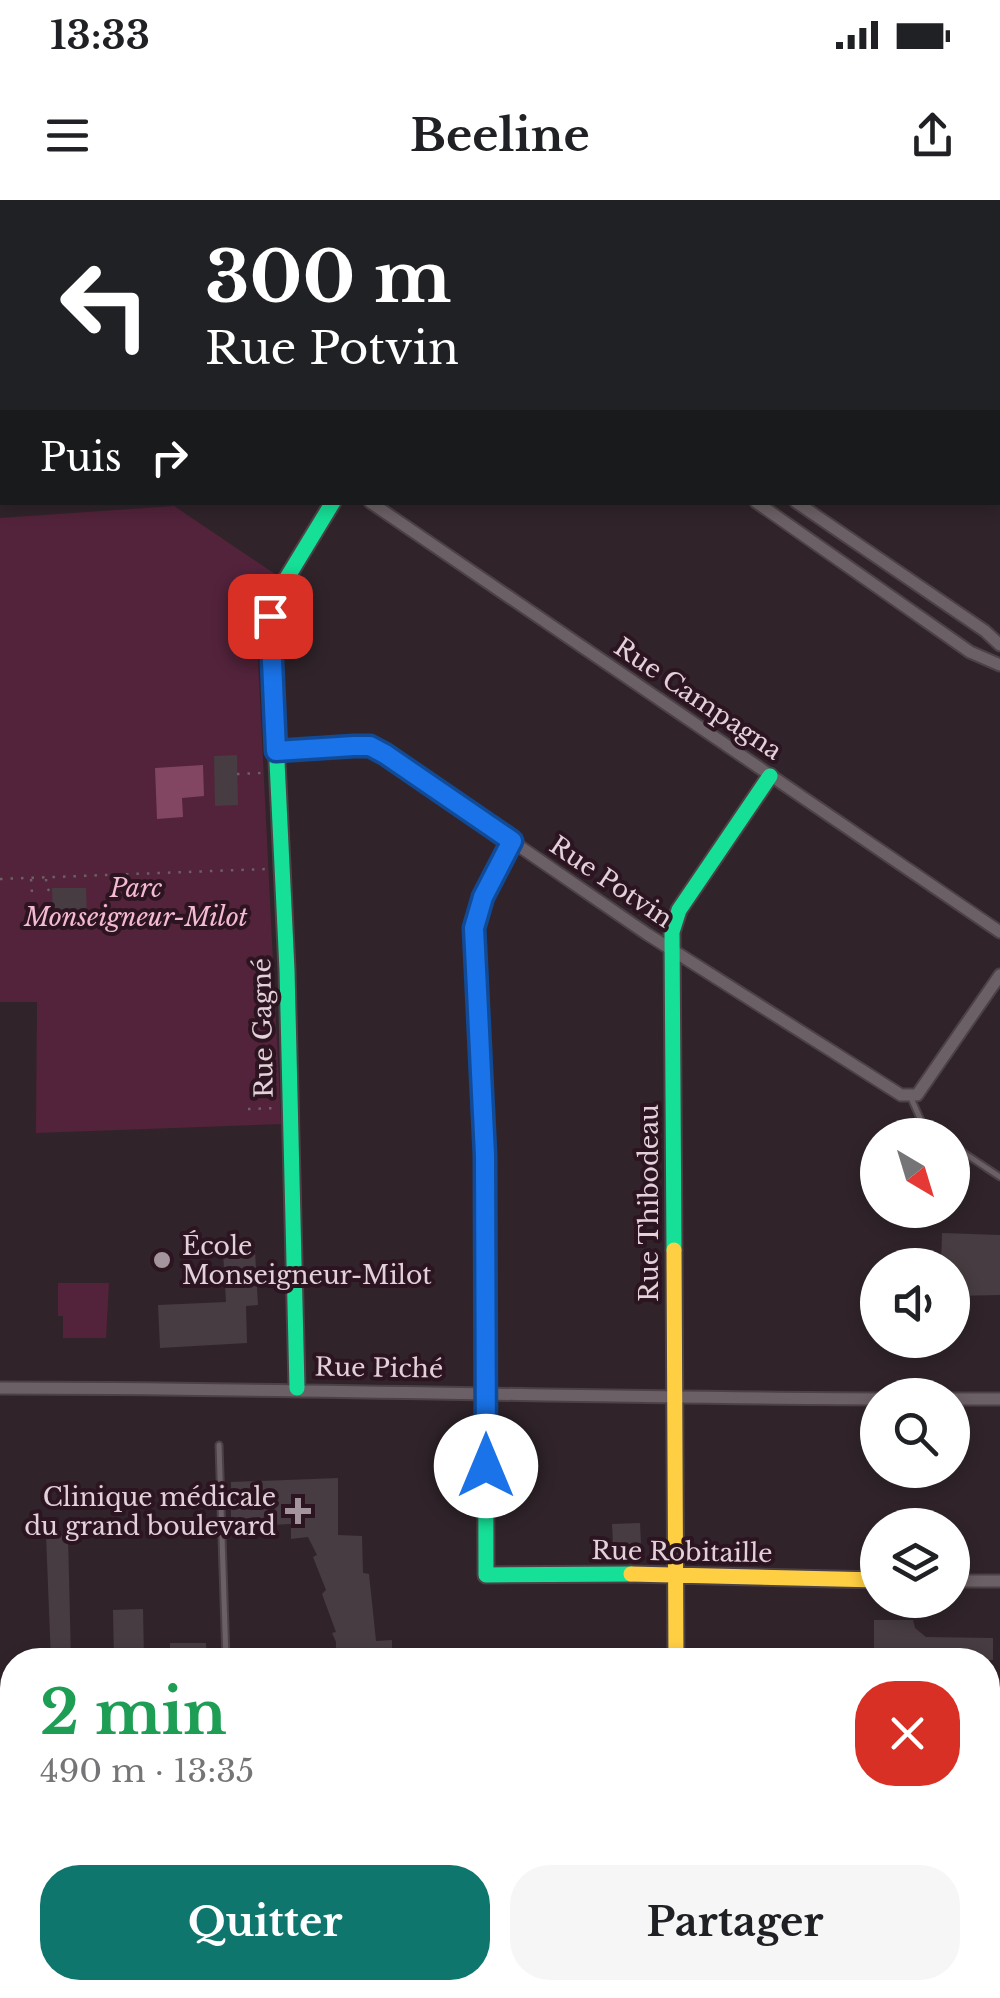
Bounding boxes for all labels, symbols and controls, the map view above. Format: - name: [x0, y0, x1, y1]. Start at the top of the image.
- text: 13:33: [50, 12, 150, 59]
- text: Beeline: [410, 107, 590, 163]
- icon: menu: [40, 108, 95, 163]
- icon: share: [905, 108, 960, 163]
- text: 300 m: [205, 234, 451, 321]
- icon: left: [40, 240, 170, 370]
- text: Rue Potvin: [205, 320, 459, 376]
- icon: right: [142, 430, 197, 485]
- text: Puis: [40, 434, 122, 481]
- pin: [228, 574, 313, 659]
- icon: arrive: [243, 589, 298, 644]
- street label: Rue Campagna: [608, 631, 788, 767]
- street label: Rue Potvin: [544, 830, 678, 934]
- park label: Parc Monseigneur-Milot: [23, 873, 248, 933]
- street label: Rue Gagné: [246, 958, 280, 1098]
- street label: Rue Thibodeau: [634, 1104, 665, 1302]
- north arrow: [860, 1118, 970, 1228]
- map controls: [860, 1118, 970, 1618]
- place label: École Monseigneur-Milot: [182, 1230, 432, 1291]
- button: sound: [860, 1248, 970, 1358]
- marker: École Monseigneur-Milot: [151, 1249, 173, 1271]
- street label: Rue Piché: [314, 1351, 444, 1385]
- button: search: [860, 1378, 970, 1488]
- position arrow: [434, 1414, 538, 1518]
- place label: Clinique médicale du grand boulevard: [24, 1482, 276, 1542]
- marker: Clinique médicale du grand boulevard: [285, 1498, 311, 1524]
- button: layers: [860, 1508, 970, 1618]
- street label: Rue Robitaille: [591, 1535, 773, 1569]
- text: 2 min: [40, 1676, 227, 1750]
- button: close: [855, 1681, 960, 1786]
- text: 490 m · 13:35: [40, 1751, 254, 1791]
- button: Quitter: [40, 1865, 490, 1980]
- button: Partager: [510, 1865, 960, 1980]

